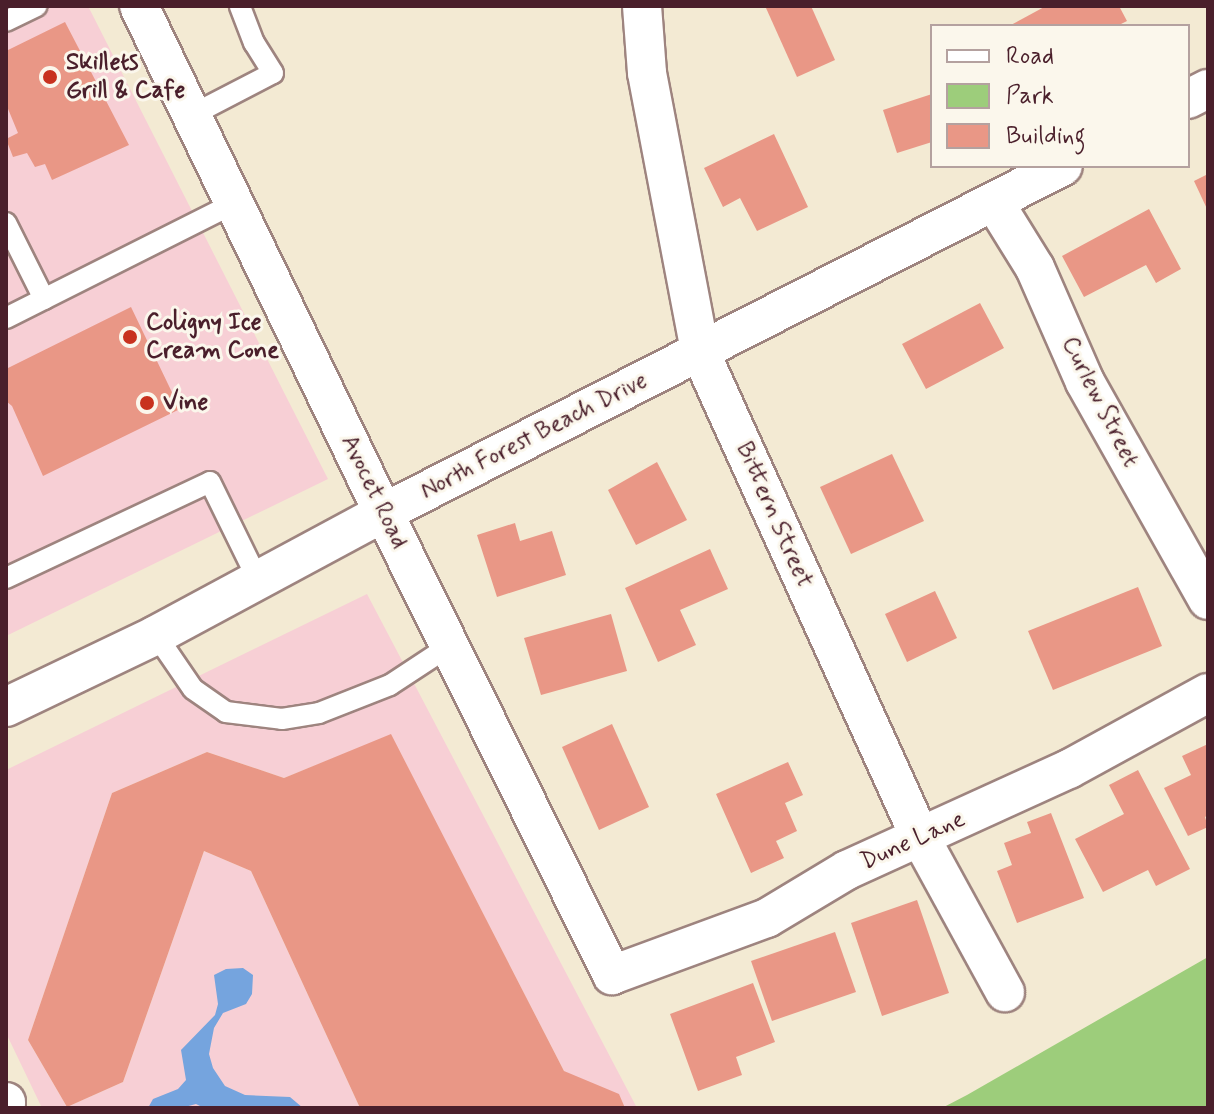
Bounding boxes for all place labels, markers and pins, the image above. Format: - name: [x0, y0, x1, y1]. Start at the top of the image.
- place label: Skillets Grill & Cafe: [66, 49, 185, 105]
- marker: Skillets Grill & Cafe: [41, 68, 59, 86]
- place label: Coligny Ice Cream Cone: [146, 309, 279, 365]
- marker: Coligny Ice Cream Cone: [121, 328, 139, 346]
- place label: Vine: [163, 389, 208, 417]
- marker: Vine: [138, 394, 156, 412]

